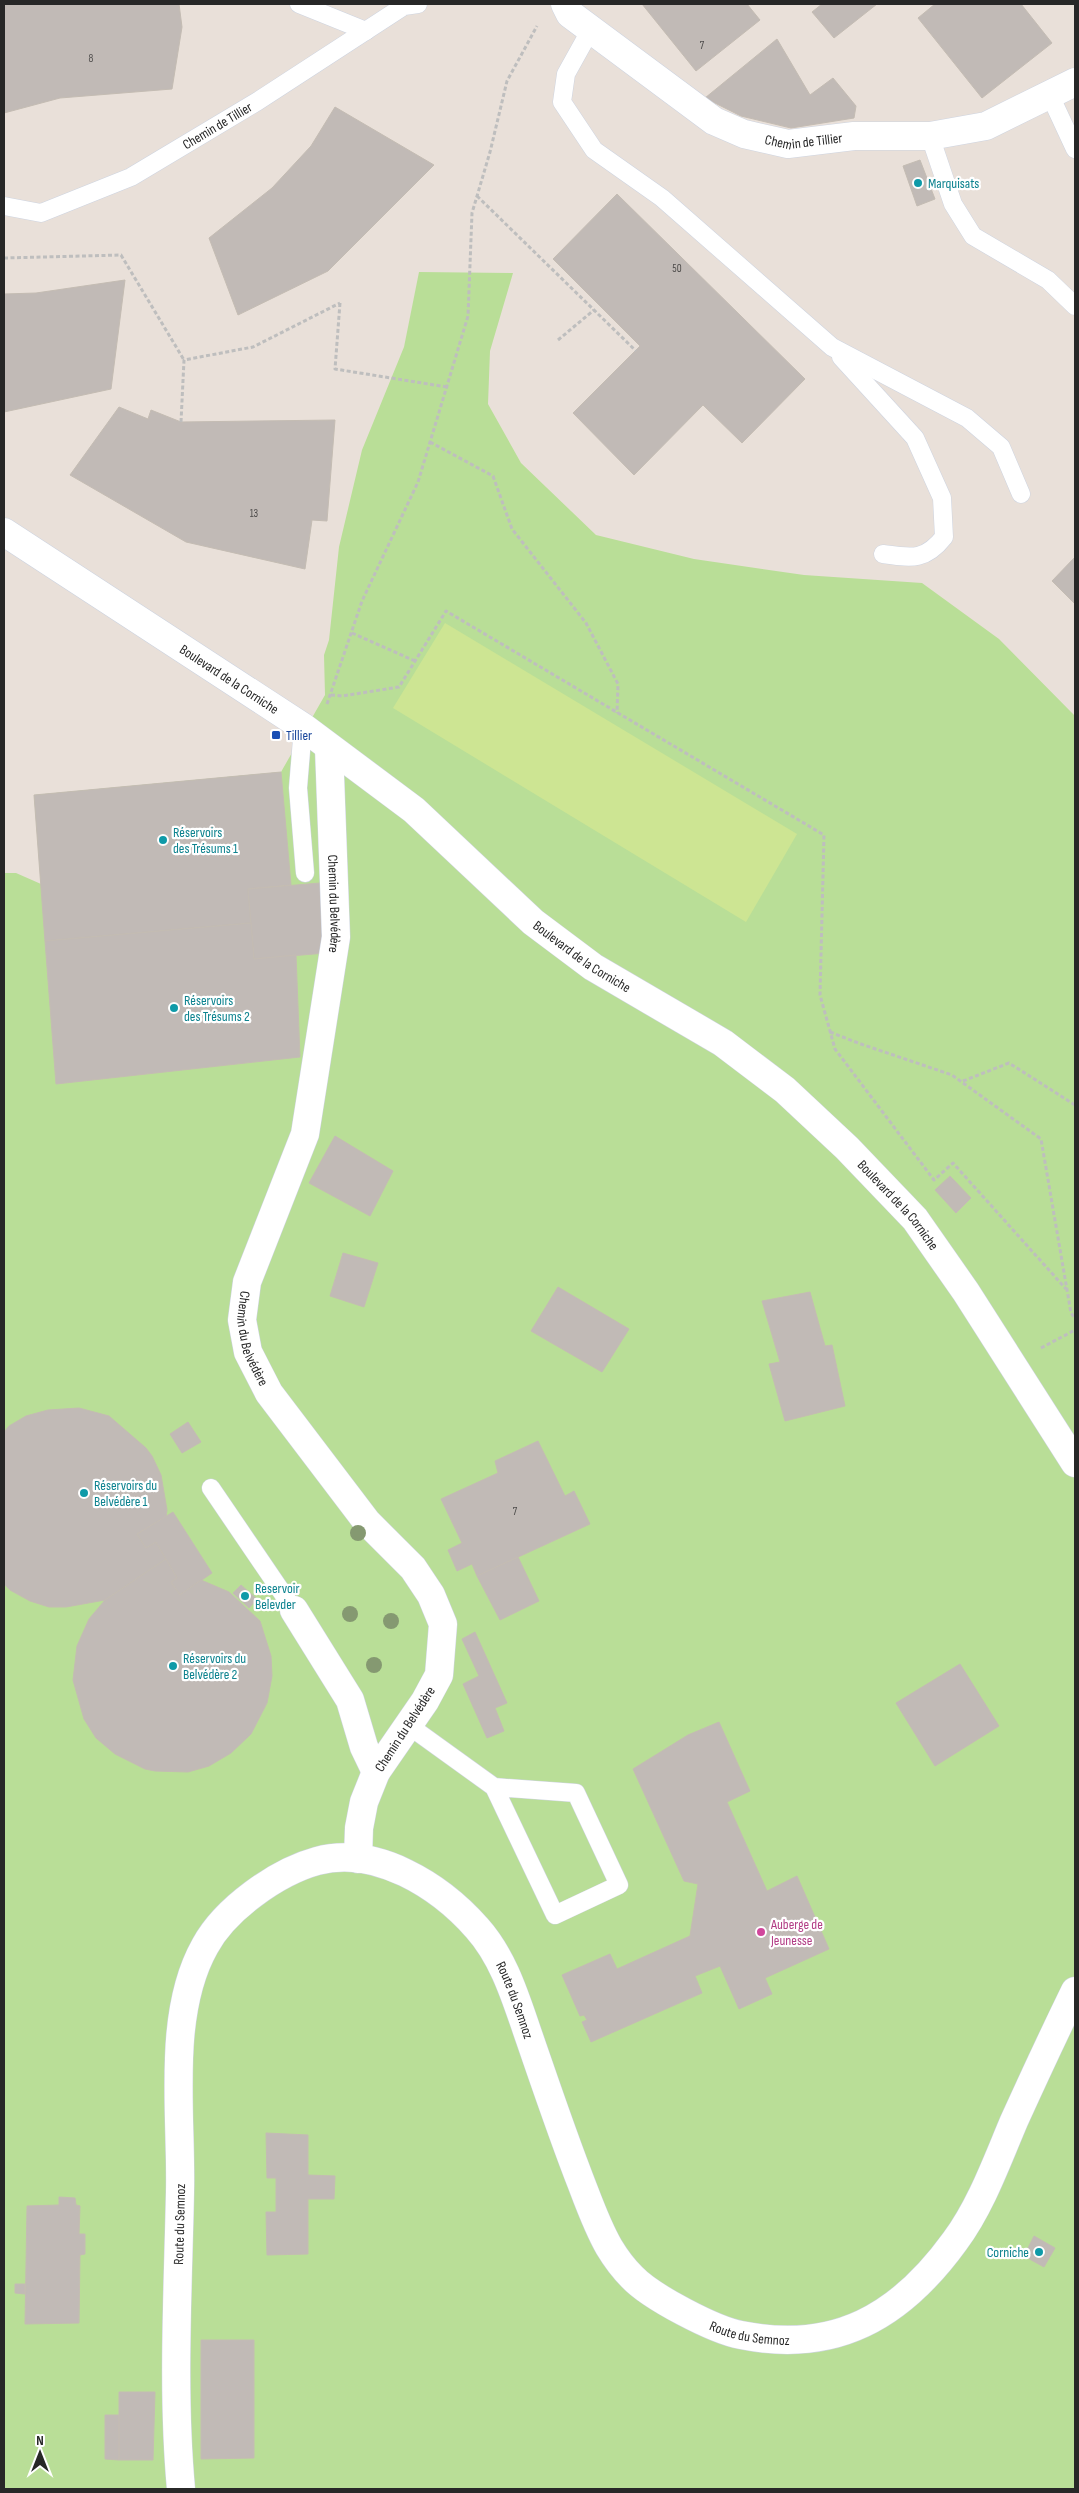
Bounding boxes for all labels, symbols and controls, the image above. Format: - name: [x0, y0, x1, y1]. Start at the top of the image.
- house number: 7: [700, 39, 705, 52]
- house number: 8: [89, 52, 94, 65]
- street label: Chemin de Tillier: [179, 98, 255, 153]
- street label: Chemin de Tillier: [763, 129, 843, 153]
- place label: Marquisats: [928, 175, 979, 192]
- marker: Marquisats: [912, 177, 924, 189]
- house number: 50: [672, 262, 682, 275]
- house number: 13: [250, 507, 259, 520]
- street label: Boulevard de la Corniche: [177, 640, 282, 717]
- place label: Tillier: [286, 727, 312, 744]
- marker: Tillier: [270, 729, 282, 741]
- place label: Réservoirs des Trésums 1: [173, 824, 238, 857]
- marker: Réservoirs des Trésums 1: [157, 834, 169, 846]
- street label: Chemin du Belvédère: [324, 854, 345, 954]
- street label: Boulevard de la Corniche: [530, 917, 634, 996]
- place label: Réservoirs des Trésums 2: [184, 992, 250, 1025]
- marker: Réservoirs des Trésums 2: [168, 1002, 180, 1014]
- street label: Boulevard de la Corniche: [854, 1156, 942, 1253]
- street label: Chemin du Belvédère: [233, 1290, 272, 1389]
- place label: Réservoirs du Belvédère 1: [94, 1477, 157, 1510]
- marker: Réservoirs du Belvédère 1: [78, 1487, 90, 1499]
- house number: 7: [513, 1505, 518, 1518]
- place label: Reservoir Belevder: [255, 1580, 299, 1613]
- marker: Reservoir Belevder: [239, 1590, 251, 1602]
- place label: Réservoirs du Belvédère 2: [183, 1650, 246, 1683]
- marker: Réservoirs du Belvédère 2: [167, 1660, 179, 1672]
- street label: Chemin du Belvédère: [371, 1683, 439, 1775]
- place label: Auberge de Jeunesse: [770, 1916, 823, 1949]
- marker: Auberge de Jeunesse: [755, 1926, 767, 1938]
- street label: Route du Semnoz: [493, 1958, 537, 2041]
- street label: Route du Semnoz: [170, 2184, 189, 2265]
- place label: Corniche: [987, 2244, 1029, 2261]
- marker: Corniche: [1033, 2246, 1045, 2258]
- street label: Route du Semnoz: [707, 2317, 790, 2348]
- north arrow: [15, 2428, 65, 2478]
- text: N: [36, 2432, 44, 2449]

